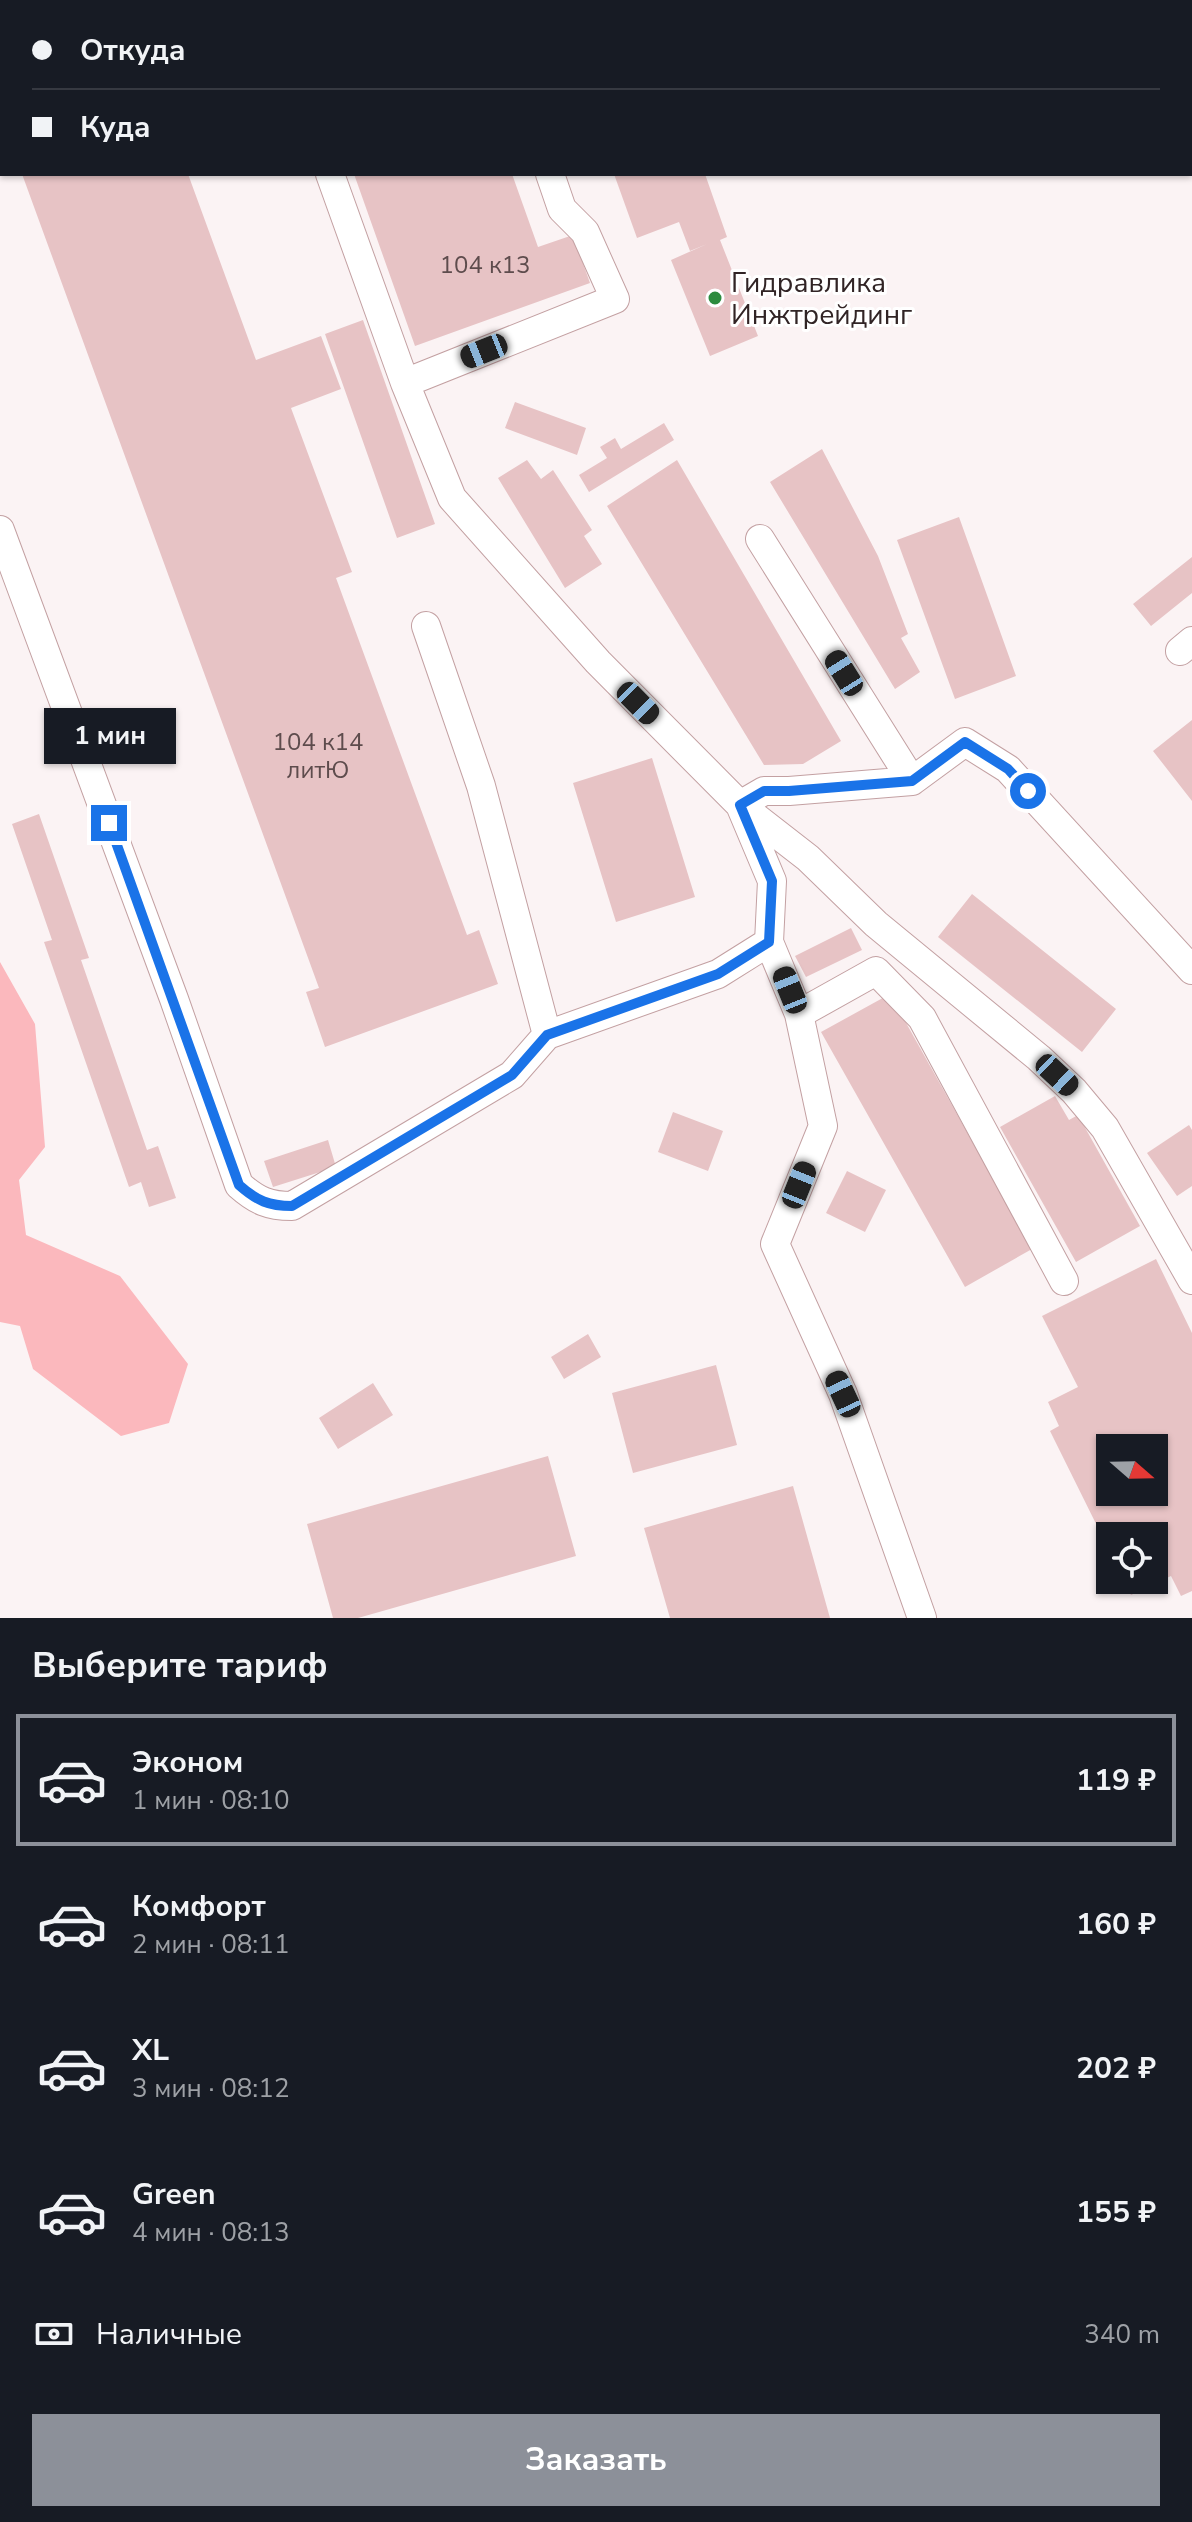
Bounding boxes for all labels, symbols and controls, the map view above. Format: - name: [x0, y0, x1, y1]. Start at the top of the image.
- text: Откуда: [80, 30, 186, 71]
- text: Куда: [80, 107, 151, 148]
- house number: 104 к13: [440, 249, 530, 281]
- place label: Гидравлика Инжтрейдинг: [731, 264, 912, 334]
- marker: Гидравлика Инжтрейдинг: [706, 289, 724, 307]
- car: [457, 331, 511, 371]
- car: [821, 646, 867, 700]
- car: [613, 678, 663, 728]
- callout: 1 мин: [43, 707, 175, 763]
- text: 1 мин: [74, 718, 146, 753]
- house number: 104 к14 литЮ: [273, 726, 363, 786]
- route start: [1010, 773, 1046, 809]
- route end: [91, 805, 127, 841]
- car: [770, 963, 810, 1017]
- car: [1031, 1050, 1083, 1100]
- car: [779, 1158, 819, 1212]
- car: [822, 1367, 864, 1421]
- north arrow: [1096, 1434, 1168, 1506]
- map controls: [1096, 1434, 1168, 1594]
- button: locate: [1096, 1522, 1168, 1594]
- text: Выберите тариф: [32, 1641, 328, 1690]
- text: Эконом: [132, 1742, 243, 1783]
- icon: car: [36, 1744, 108, 1816]
- text: 119 ₽: [1076, 1760, 1156, 1801]
- text: 1 мин · 08:10: [132, 1783, 289, 1818]
- text: Комфорт: [132, 1886, 266, 1927]
- icon: car: [36, 1888, 108, 1960]
- text: 160 ₽: [1076, 1904, 1156, 1945]
- text: 2 мин · 08:11: [132, 1927, 289, 1962]
- text: XL: [132, 2030, 169, 2071]
- icon: car: [36, 2032, 108, 2104]
- text: 202 ₽: [1076, 2048, 1156, 2089]
- text: 3 мин · 08:12: [132, 2071, 289, 2106]
- text: Green: [132, 2174, 216, 2215]
- icon: car: [36, 2176, 108, 2248]
- text: 155 ₽: [1076, 2192, 1156, 2233]
- text: 4 мин · 08:13: [132, 2215, 289, 2250]
- icon: cash: [32, 2312, 76, 2356]
- text: Наличные: [96, 2314, 242, 2355]
- text: 340 m: [1084, 2317, 1160, 2352]
- button: Заказать: [32, 2414, 1160, 2506]

